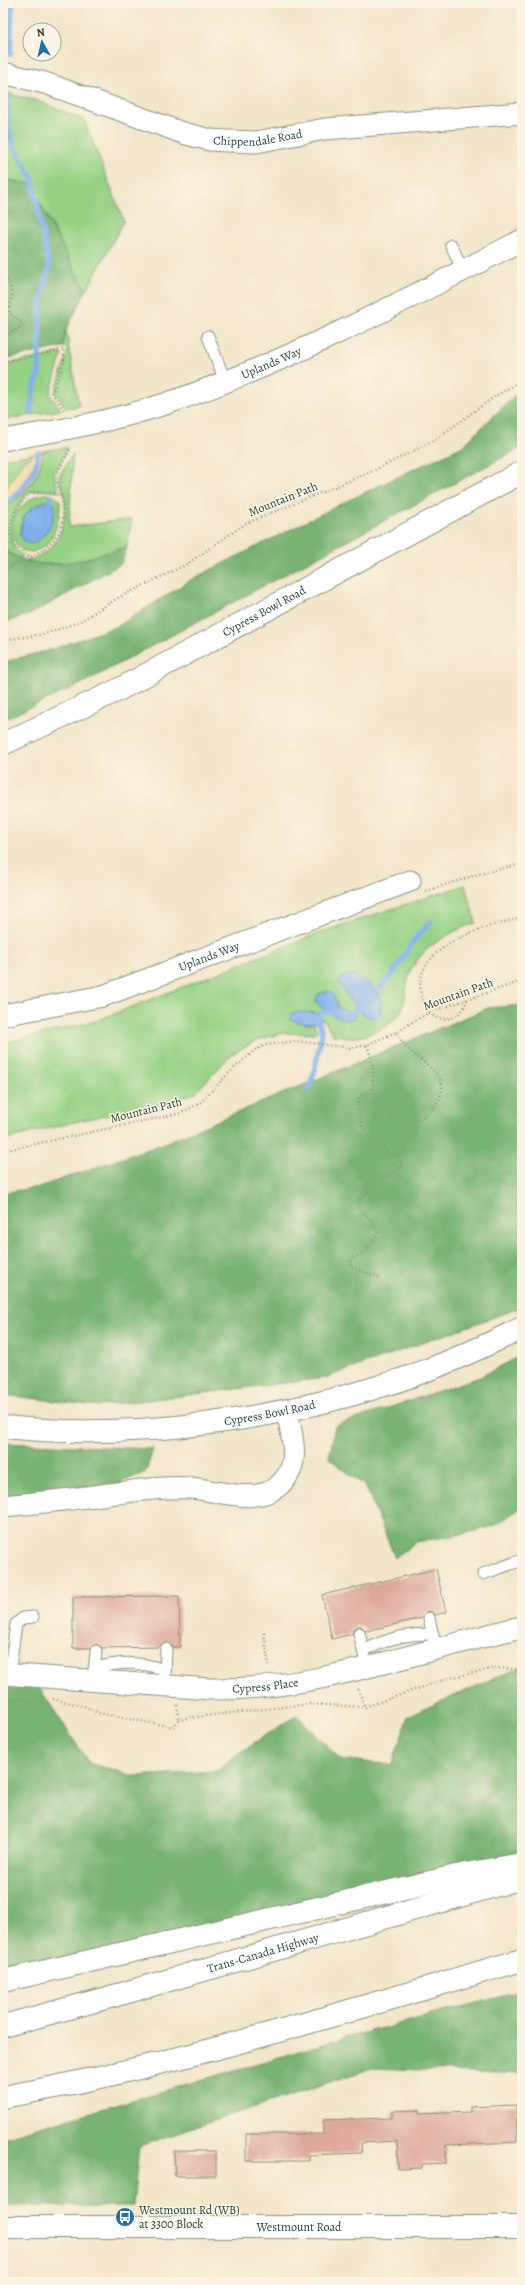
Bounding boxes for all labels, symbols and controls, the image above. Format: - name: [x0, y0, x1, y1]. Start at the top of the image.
- north arrow: [22, 22, 62, 62]
- text: N: [36, 25, 46, 41]
- street label: Chippendale Road: [213, 125, 304, 150]
- street label: Uplands Way: [239, 343, 304, 383]
- street label: Mountain Path: [246, 478, 320, 520]
- street label: Cypress Bowl Road: [219, 582, 309, 640]
- street label: Uplands Way: [176, 937, 242, 975]
- street label: Mountain Path: [421, 974, 496, 1014]
- street label: Mountain Path: [109, 1093, 184, 1127]
- street label: Cypress Bowl Road: [223, 1396, 317, 1429]
- street label: Cypress Place: [232, 1674, 300, 1697]
- street label: Trans-Canada Highway: [205, 1929, 321, 1977]
- place label: Westmount Rd (WB) at 3300 Block: [138, 2202, 240, 2232]
- bus stop icon: Westmount Rd (WB) at 3300 Block: [114, 2206, 136, 2228]
- street label: Westmount Road: [256, 2219, 342, 2235]

